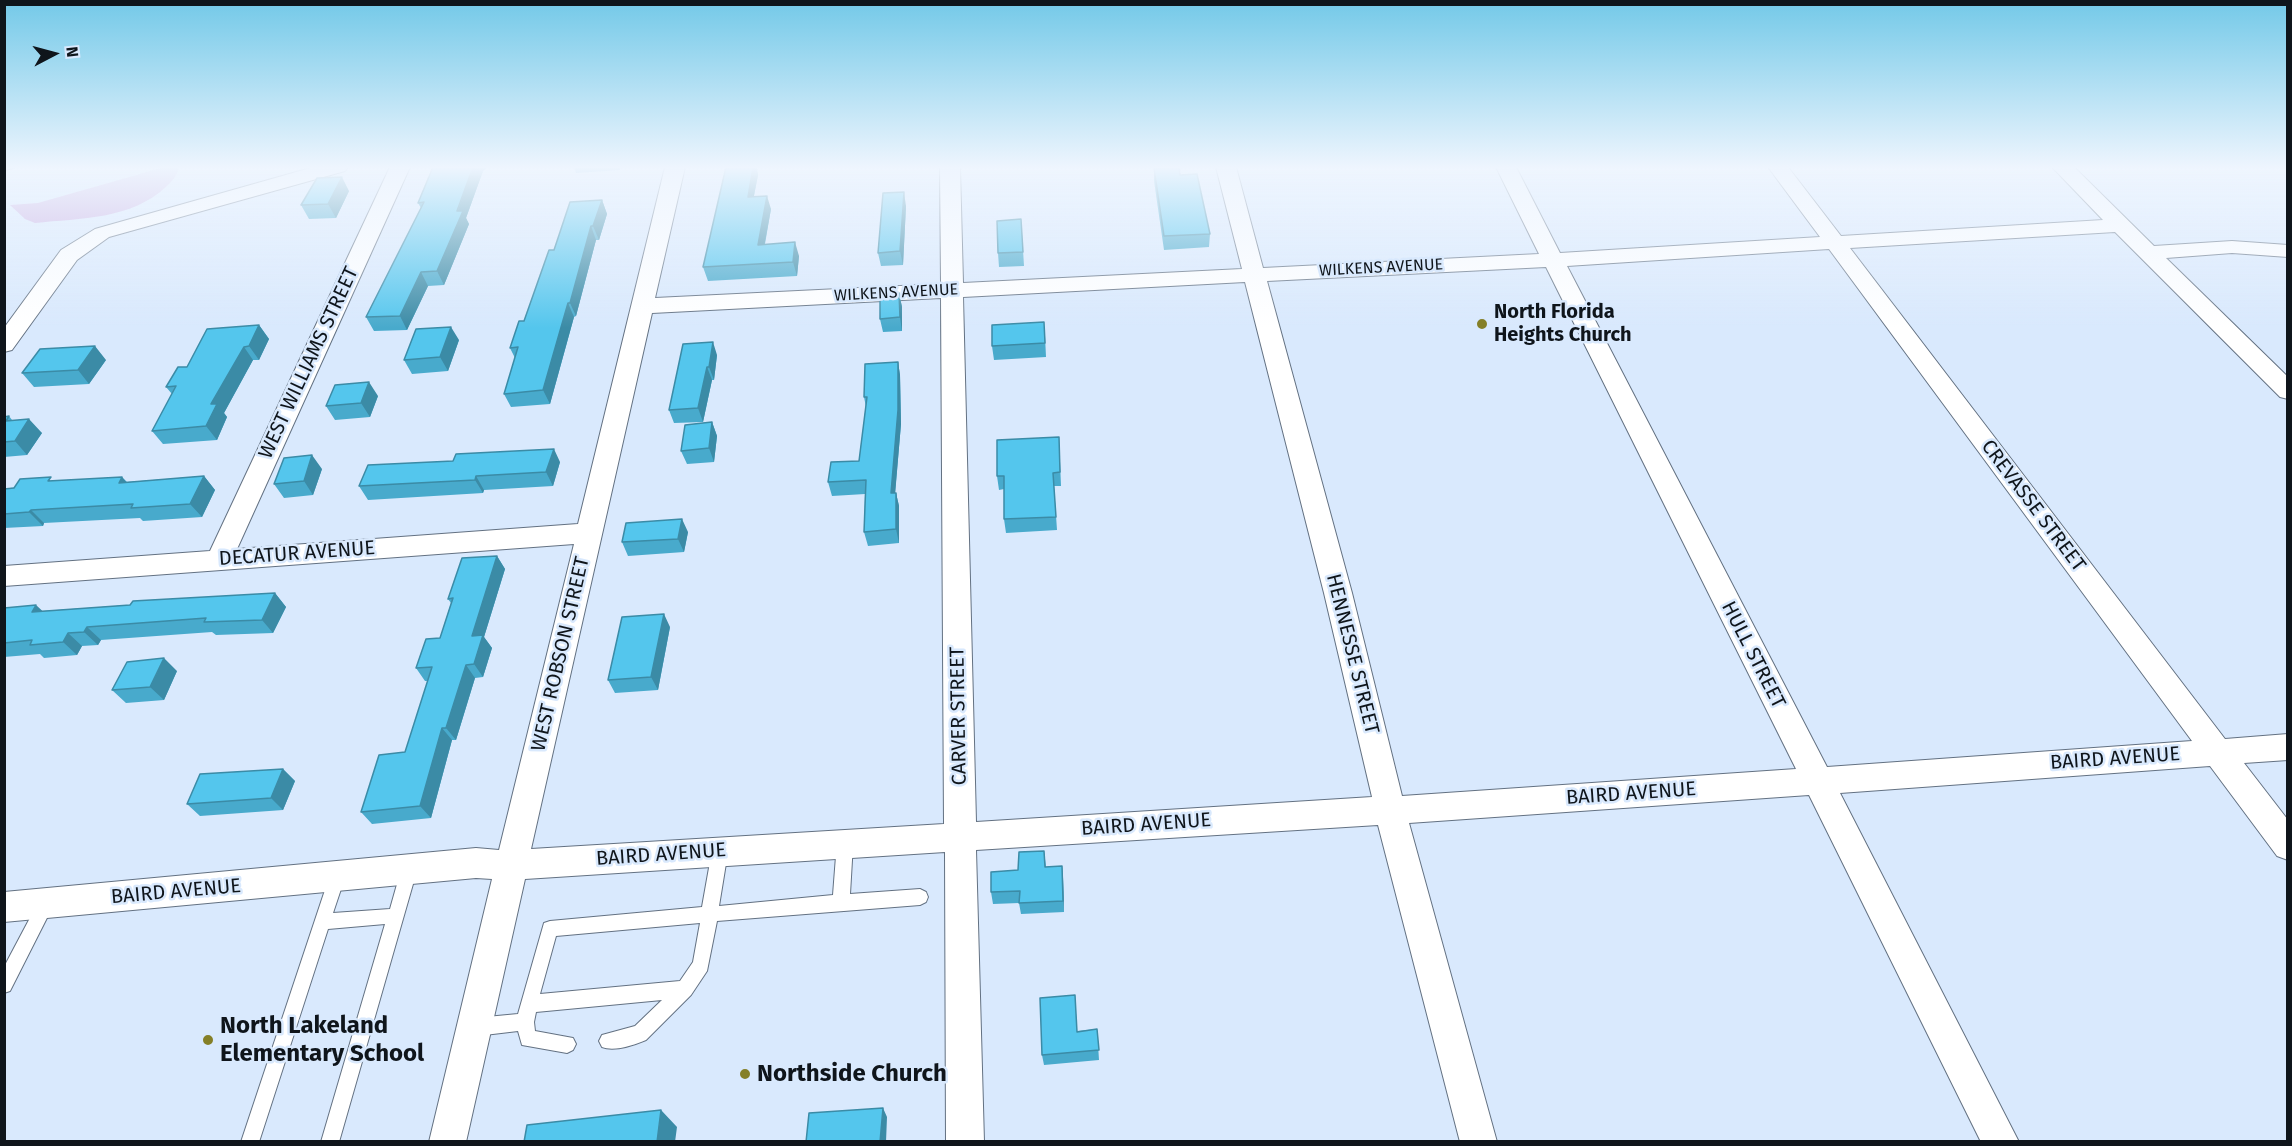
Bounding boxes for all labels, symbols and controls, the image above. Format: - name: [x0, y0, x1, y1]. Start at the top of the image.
- north arrow: [24, 24, 84, 84]
- text: N: [62, 46, 82, 58]
- street label: WILKENS AVENUE: [1318, 255, 1444, 281]
- street label: WEST WILLIAMS STREET: [254, 263, 364, 463]
- street label: WILKENS AVENUE: [833, 280, 959, 306]
- place label: North Florida Heights Church: [1494, 300, 1631, 347]
- marker: North Florida Heights Church: [1475, 317, 1489, 331]
- street label: CREVASSE STREET: [1976, 435, 2090, 577]
- street label: DECATUR AVENUE: [218, 537, 376, 571]
- street label: WEST ROBSON STREET: [527, 554, 595, 754]
- street label: HENNESSE STREET: [1320, 571, 1384, 737]
- street label: HULL STREET: [1716, 598, 1790, 712]
- street label: CARVER STREET: [946, 647, 972, 785]
- street label: BAIRD AVENUE: [2049, 742, 2181, 776]
- street label: BAIRD AVENUE: [1565, 777, 1697, 811]
- street label: BAIRD AVENUE: [1080, 808, 1212, 842]
- street label: BAIRD AVENUE: [595, 838, 727, 872]
- street label: BAIRD AVENUE: [110, 874, 242, 910]
- place label: North Lakeland Elementary School: [220, 1012, 424, 1068]
- marker: North Lakeland Elementary School: [201, 1033, 215, 1047]
- place label: Northside Church: [757, 1060, 947, 1088]
- marker: Northside Church: [738, 1067, 752, 1081]

